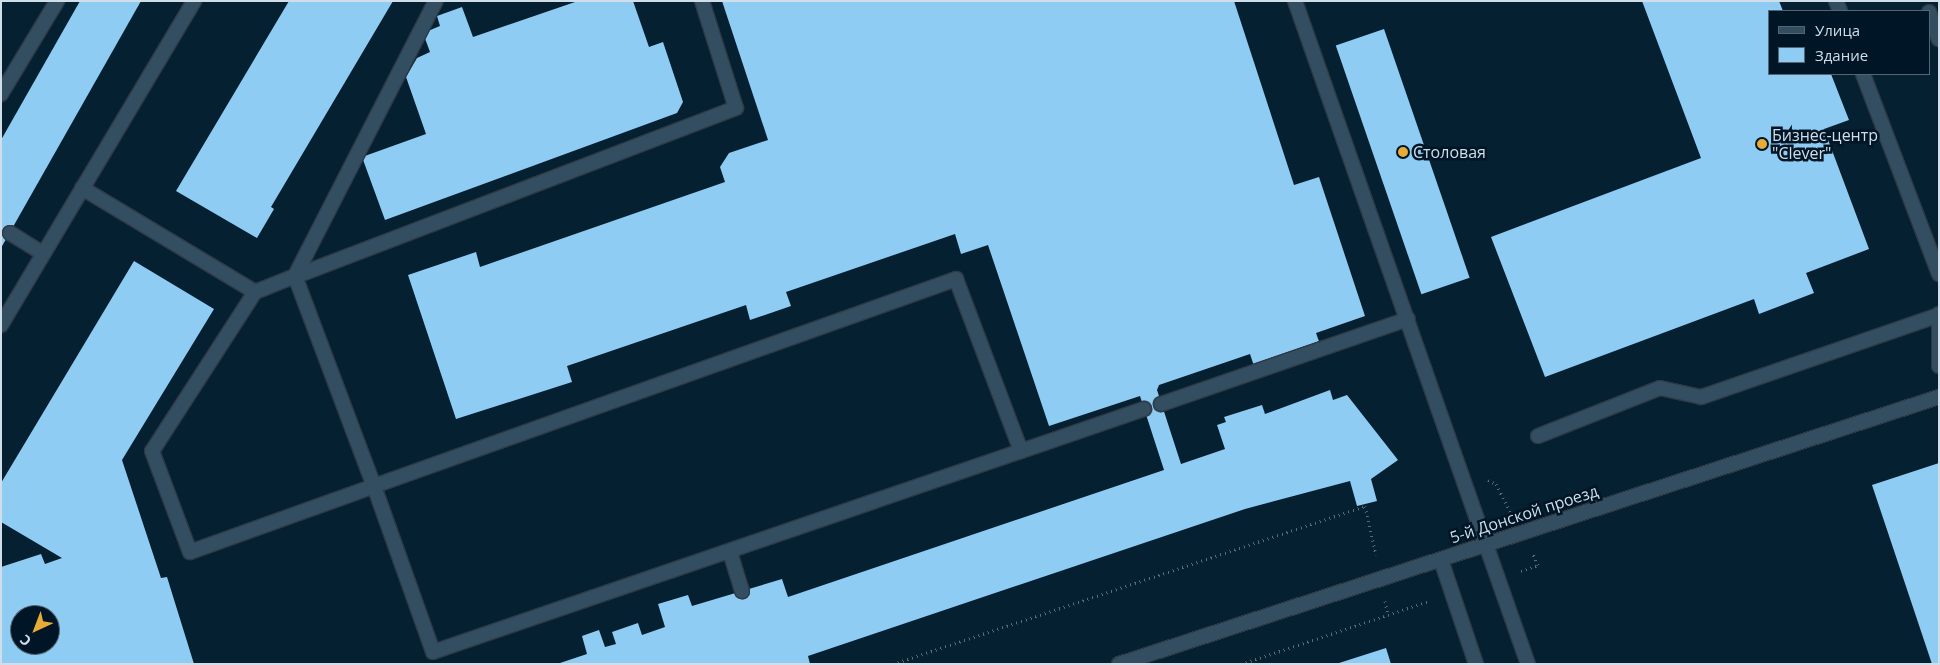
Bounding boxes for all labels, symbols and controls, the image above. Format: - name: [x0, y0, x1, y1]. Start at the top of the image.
- legend: [1768, 10, 1930, 75]
- text: Улица: [1815, 20, 1860, 40]
- text: Здание: [1815, 45, 1868, 65]
- place label: Бизнес-центр "Clever": [1772, 125, 1878, 163]
- marker: Бизнес-центр "Clever": [1756, 138, 1768, 150]
- place label: Столовая: [1413, 142, 1486, 162]
- marker: Столовая: [1397, 146, 1409, 158]
- street label: 5-й Донской проезд: [1448, 481, 1600, 547]
- north arrow: [10, 605, 60, 655]
- text: С: [15, 631, 35, 651]

